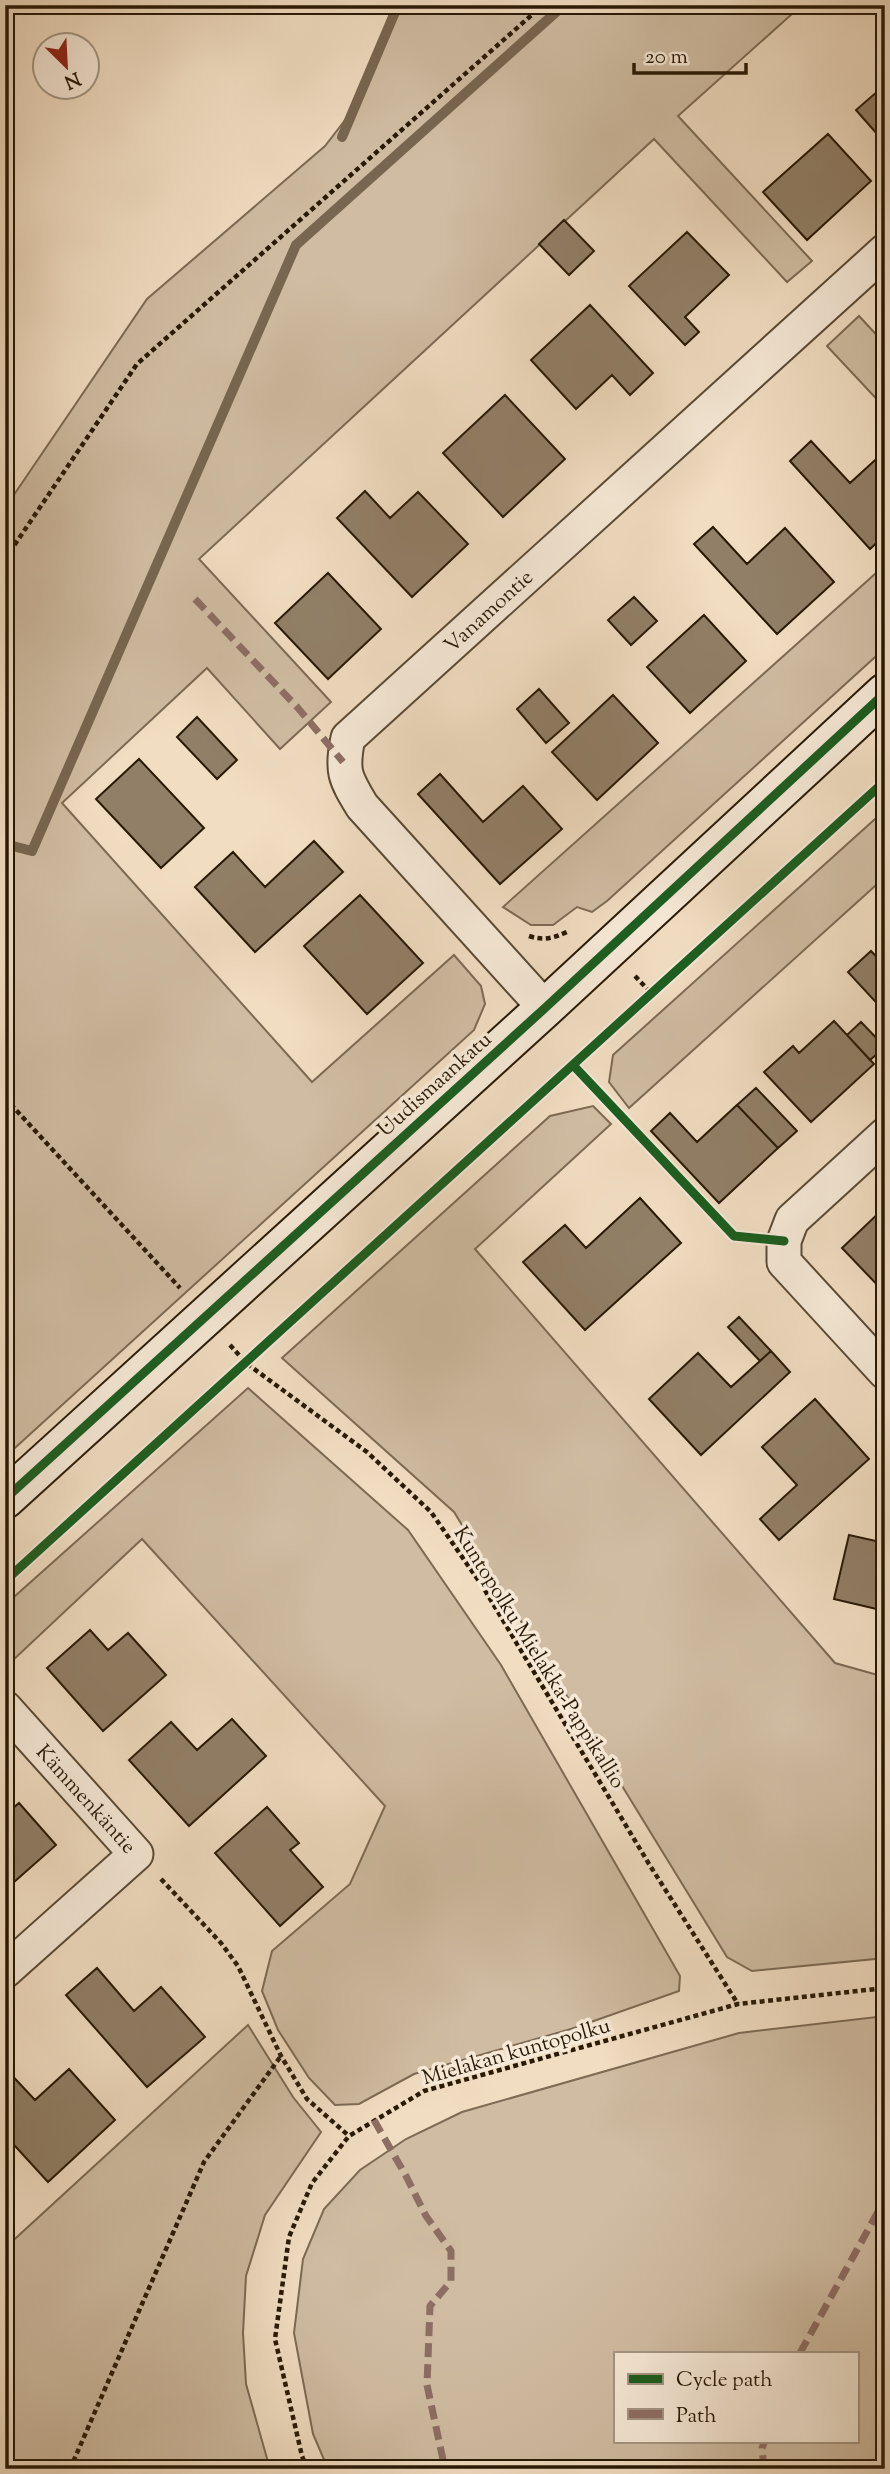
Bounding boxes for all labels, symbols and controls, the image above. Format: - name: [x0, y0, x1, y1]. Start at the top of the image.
- north arrow: [32, 32, 102, 102]
- scale bar: [634, 32, 746, 76]
- text: 20 m: [645, 43, 688, 73]
- text: N: [59, 64, 84, 95]
- street label: Vanamontie: [438, 564, 541, 661]
- street label: Uudismaankatu: [372, 1026, 499, 1145]
- street label: Kuntopolku Mielakka-Pappikallio: [445, 1521, 632, 1795]
- street label: Kämmenkäntie: [28, 1739, 142, 1861]
- street label: Mielakan kuntopolku: [419, 2012, 614, 2094]
- legend: [614, 2352, 858, 2442]
- text: Cycle path: [676, 2366, 773, 2396]
- text: Path: [676, 2402, 717, 2432]

